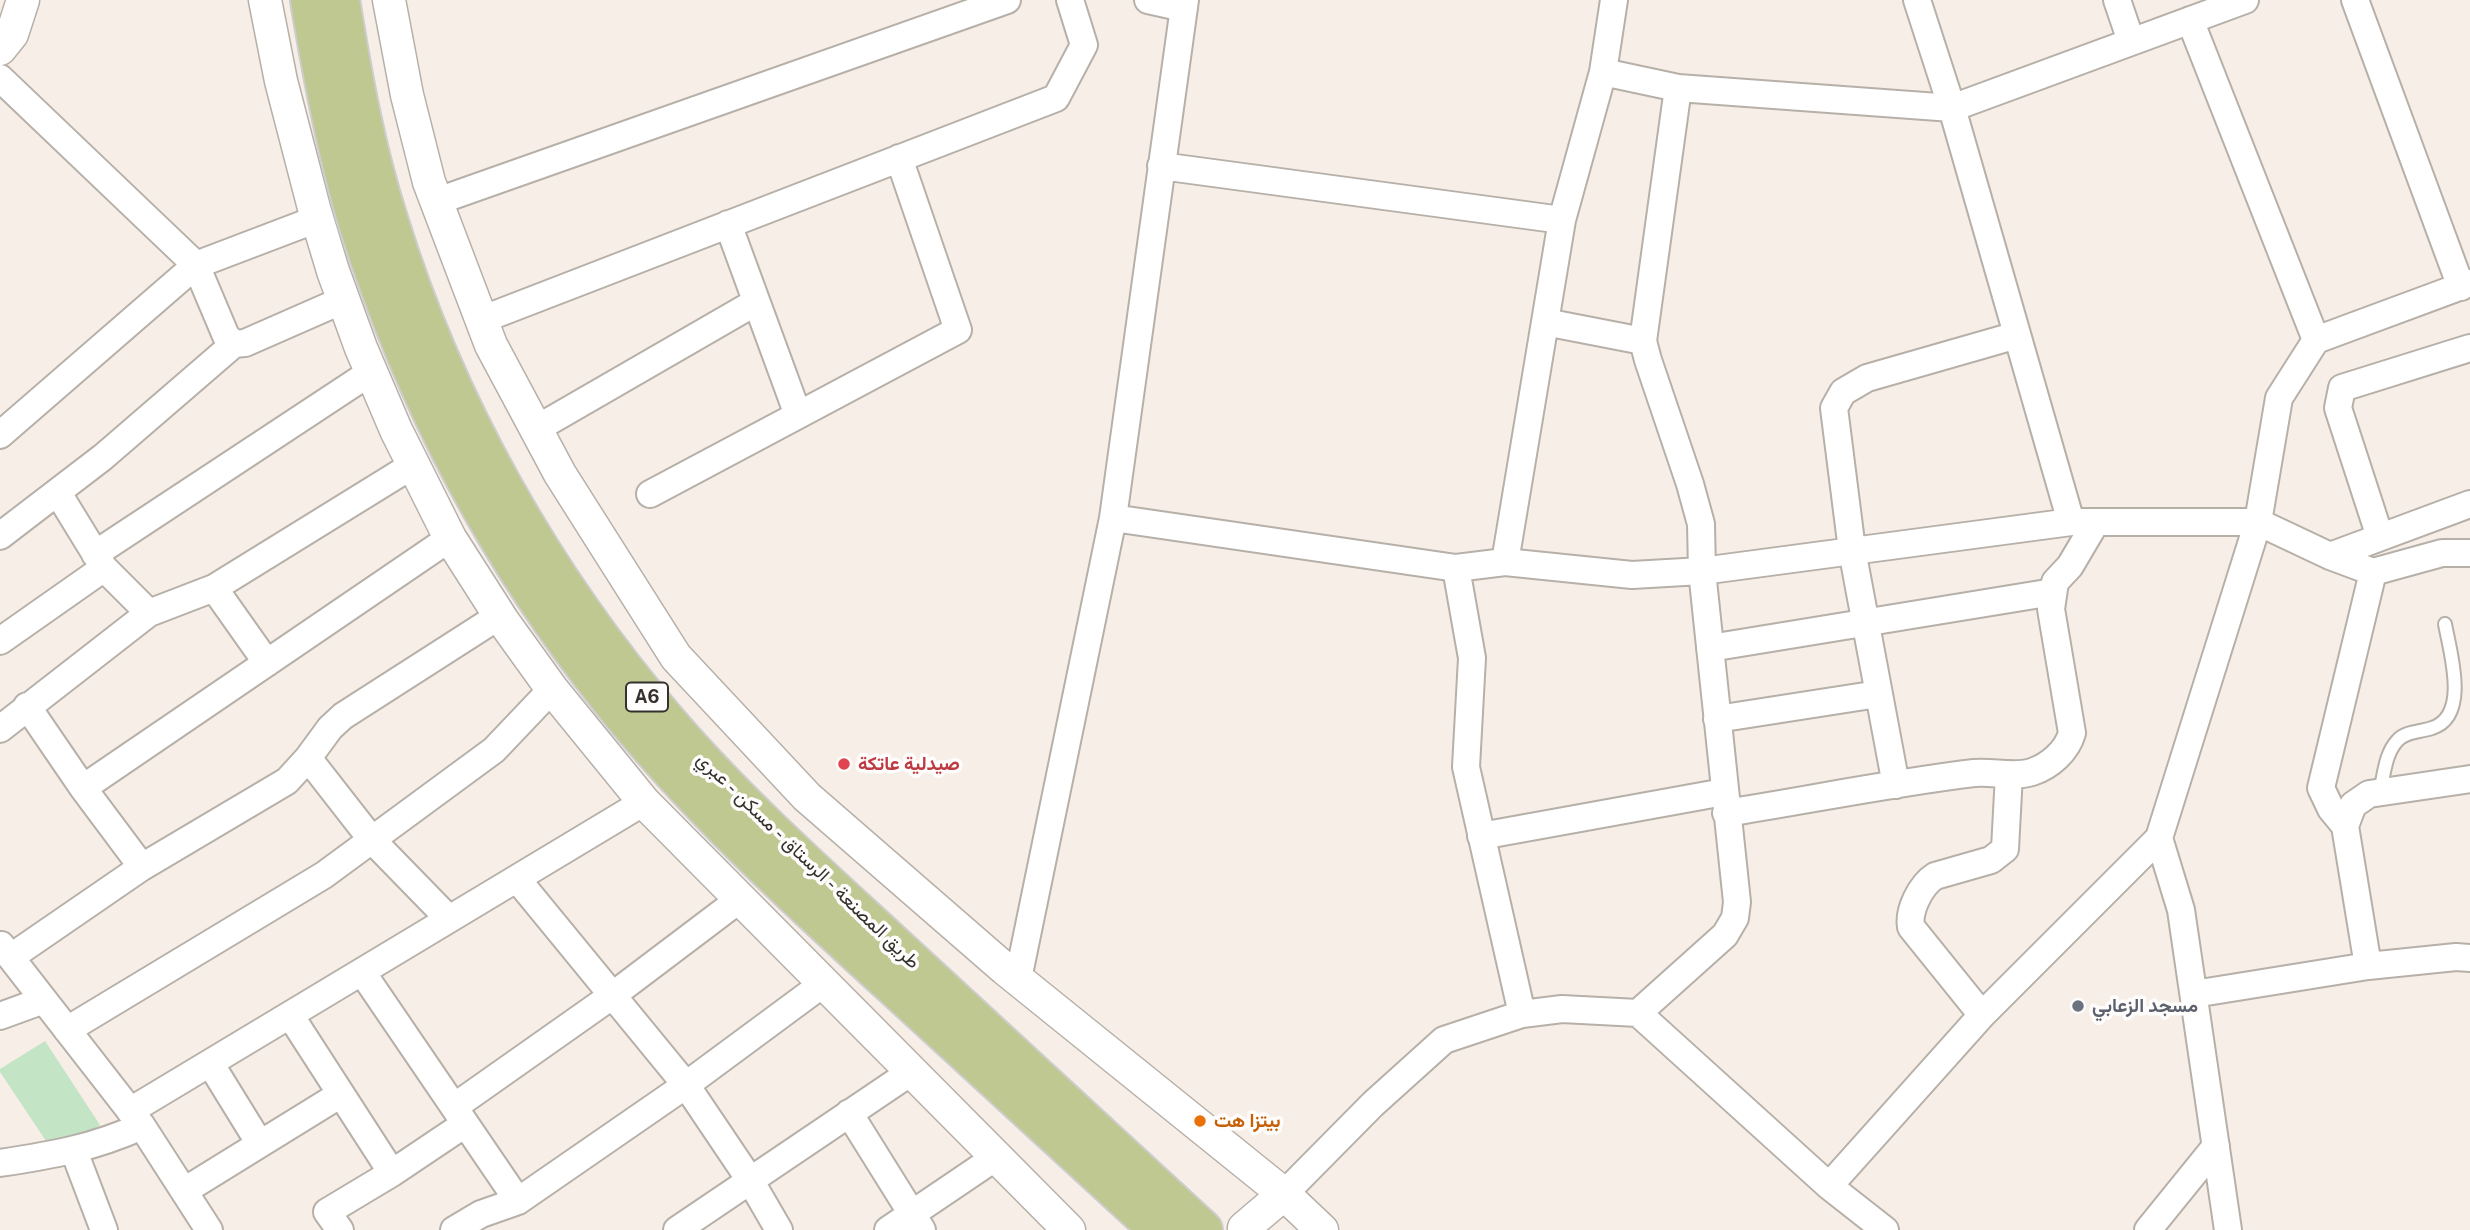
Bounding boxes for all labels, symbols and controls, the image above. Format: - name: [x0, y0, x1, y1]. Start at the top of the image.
- road number: A6: [626, 682, 668, 712]
- street label: طريق المصنعة - الرستاق - مسكن - عبري: [692, 748, 924, 974]
- place label: صيدلية عاتكة: [858, 753, 960, 775]
- marker: صيدلية عاتكة: [836, 756, 852, 772]
- place label: مسجد الزعابي: [2092, 995, 2198, 1017]
- marker: مسجد الزعابي: [2070, 998, 2086, 1014]
- place label: بيتزا هت: [1214, 1110, 1281, 1132]
- marker: بيتزا هت: [1192, 1113, 1208, 1129]

